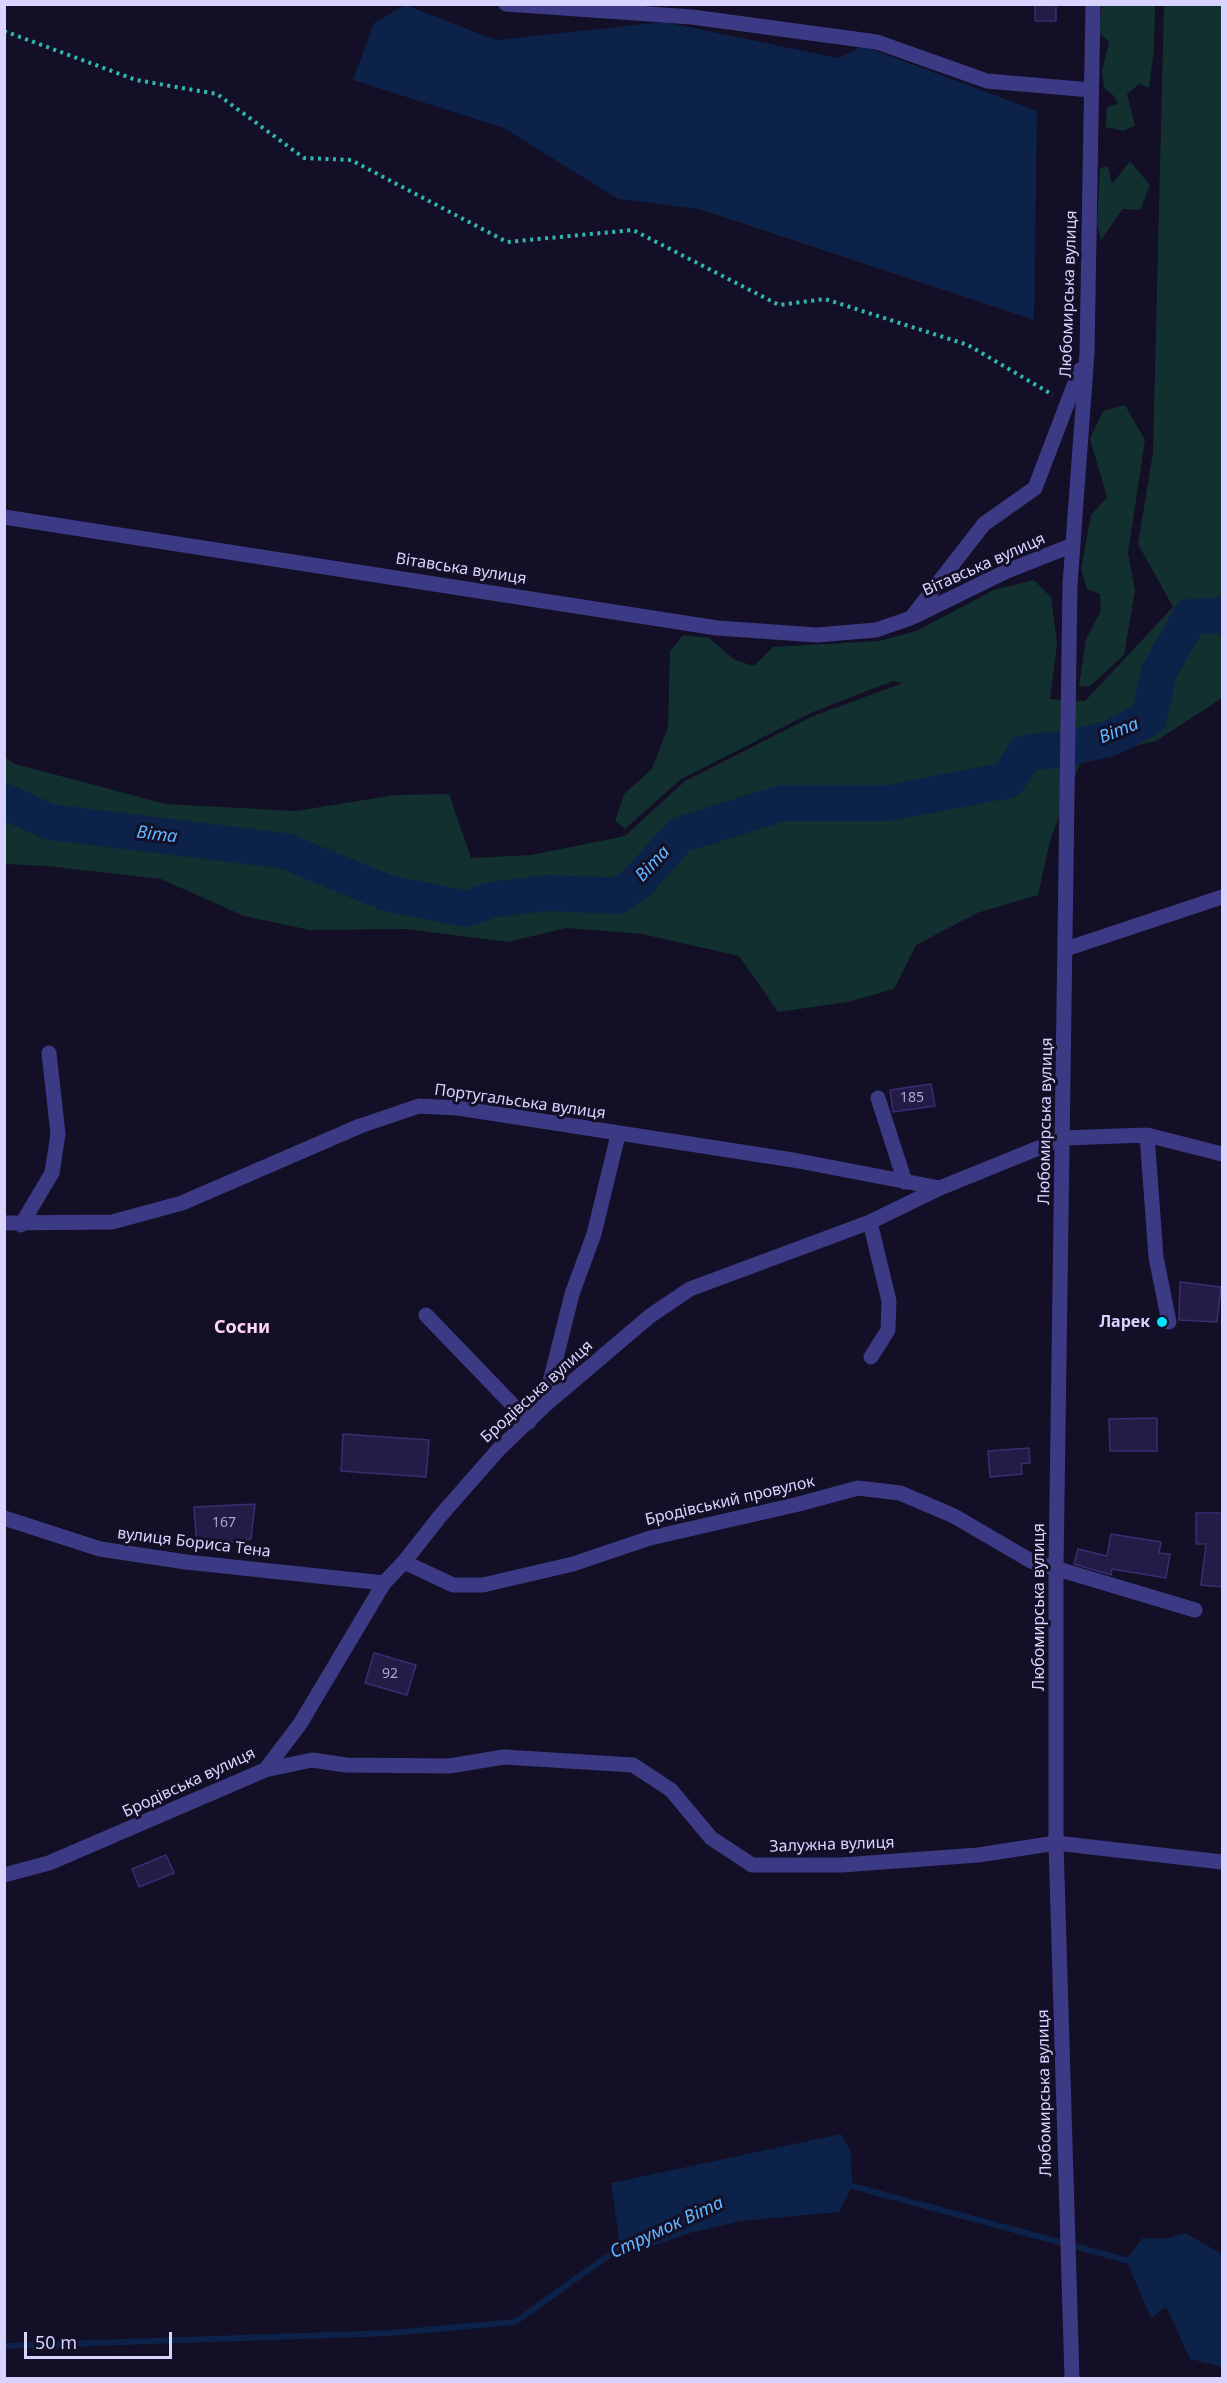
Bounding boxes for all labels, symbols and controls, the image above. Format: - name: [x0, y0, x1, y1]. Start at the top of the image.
- street label: Любомирська вулиця: [1056, 210, 1082, 378]
- street label: Вітавська вулиця: [920, 529, 1048, 601]
- street label: Вітавська вулиця: [394, 549, 528, 589]
- water label: Віта: [1096, 713, 1142, 749]
- water label: Віта: [135, 822, 179, 848]
- water label: Віта: [631, 842, 675, 886]
- street label: Любомирська вулиця: [1035, 1037, 1057, 1205]
- street label: Португальська вулиця: [433, 1080, 607, 1124]
- house number: 185: [900, 1090, 924, 1106]
- place label: Ларек: [1099, 1312, 1150, 1332]
- marker: Ларек: [1155, 1315, 1169, 1329]
- district label: Сосни: [214, 1317, 270, 1339]
- street label: Бродівська вулиця: [477, 1337, 597, 1447]
- street label: Бродівський провулок: [643, 1472, 817, 1530]
- house number: 167: [212, 1515, 236, 1531]
- street label: Любомирська вулиця: [1029, 1523, 1049, 1691]
- street label: вулиця Бориса Тена: [116, 1524, 272, 1562]
- house number: 92: [382, 1666, 398, 1682]
- street label: Бродівська вулиця: [120, 1744, 258, 1822]
- street label: Залужна вулиця: [769, 1833, 895, 1857]
- street label: Любомирська вулиця: [1034, 2009, 1056, 2177]
- water label: Струмок Віта: [607, 2192, 727, 2264]
- scale bar: [27, 2320, 176, 2358]
- text: 50 m: [35, 2330, 77, 2354]

